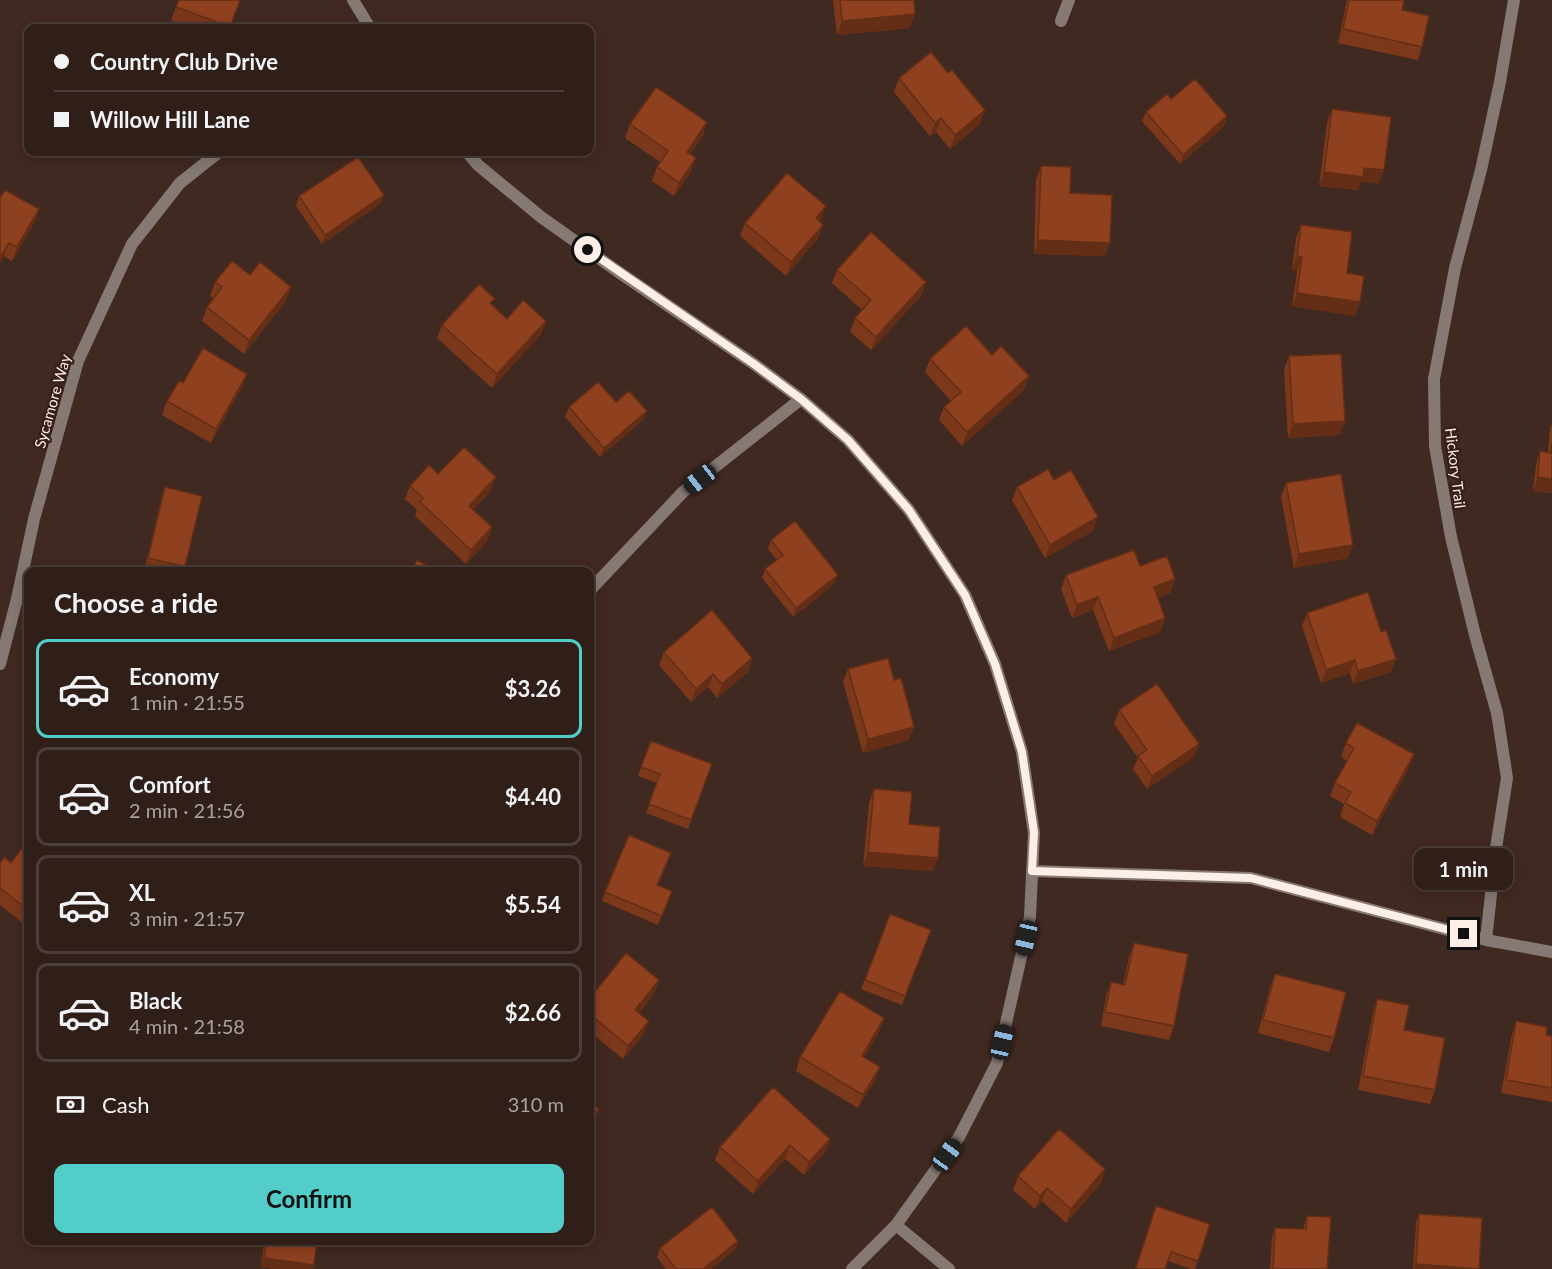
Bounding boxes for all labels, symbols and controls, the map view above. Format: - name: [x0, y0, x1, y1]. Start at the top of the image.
- text: Country Club Drive: [90, 48, 278, 75]
- text: Willow Hill Lane: [90, 106, 250, 133]
- route start: [574, 236, 601, 263]
- street label: Sycamore Way: [30, 352, 74, 450]
- street label: Hickory Trail: [1442, 427, 1470, 509]
- car: [680, 461, 720, 497]
- text: Choose a ride: [54, 586, 218, 619]
- icon: car: [57, 662, 111, 716]
- text: Economy: [129, 663, 219, 690]
- text: $3.26: [505, 675, 561, 702]
- text: 1 min · 21:55: [129, 690, 245, 714]
- icon: car: [57, 770, 111, 824]
- text: Comfort: [129, 771, 211, 798]
- text: $4.40: [505, 783, 561, 810]
- text: 2 min · 21:56: [129, 798, 245, 822]
- callout: 1 min: [1414, 847, 1514, 889]
- text: 1 min: [1439, 857, 1488, 881]
- icon: car: [57, 878, 111, 932]
- text: XL: [129, 879, 155, 906]
- text: $5.54: [505, 891, 561, 918]
- text: 3 min · 21:57: [129, 906, 245, 930]
- car: [1013, 918, 1039, 958]
- route end: [1450, 920, 1477, 947]
- icon: car: [57, 986, 111, 1040]
- text: Black: [129, 987, 182, 1014]
- text: $2.66: [505, 999, 561, 1026]
- text: 4 min · 21:58: [129, 1014, 245, 1038]
- car: [989, 1022, 1015, 1062]
- icon: cash: [54, 1088, 87, 1121]
- text: Cash: [102, 1091, 149, 1118]
- text: 310 m: [508, 1092, 564, 1116]
- car: [929, 1135, 965, 1175]
- button: Confirm: [54, 1164, 564, 1233]

